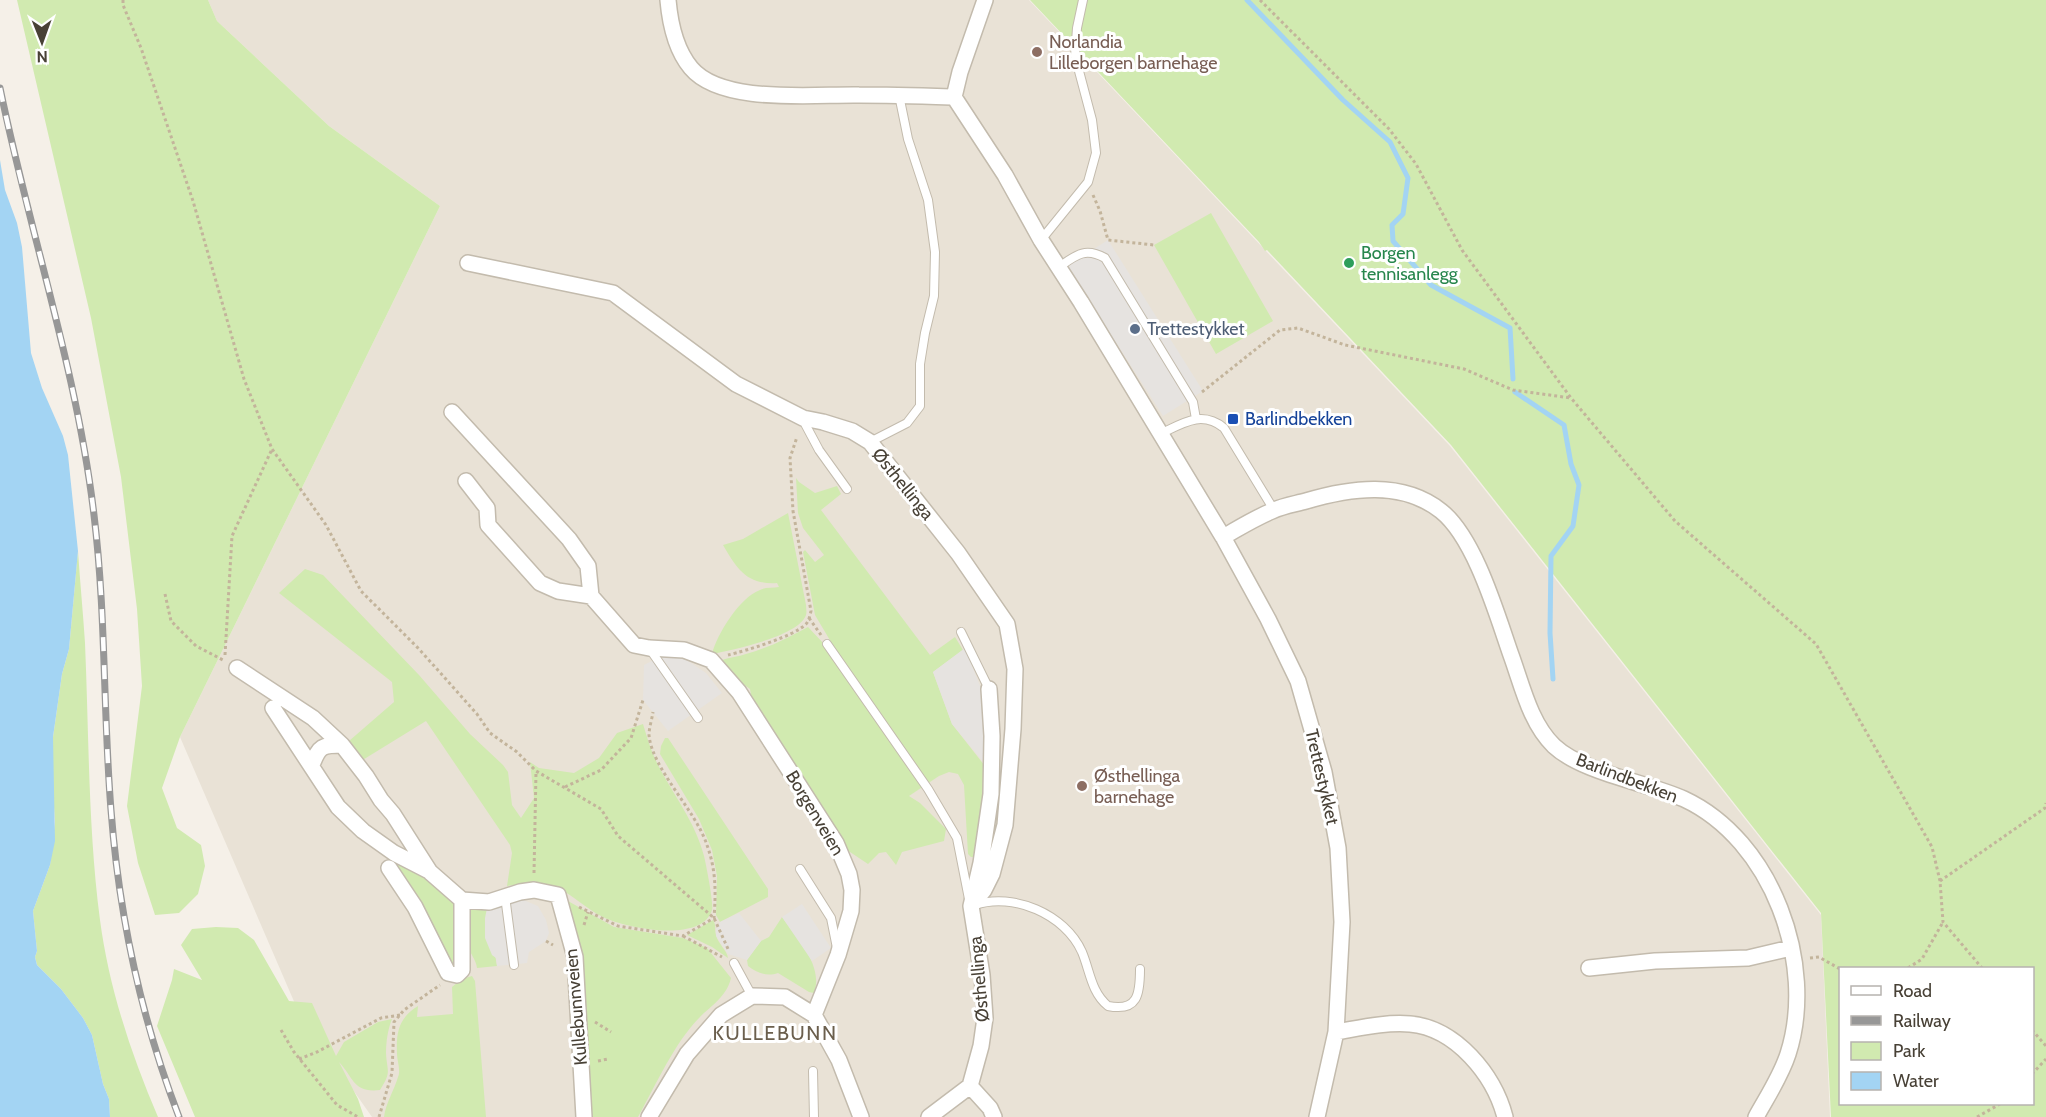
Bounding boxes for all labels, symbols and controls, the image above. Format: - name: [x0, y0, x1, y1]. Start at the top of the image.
- north arrow: [12, 12, 72, 72]
- place label: Norlandia Lilleborgen barnehage: [1049, 31, 1217, 74]
- marker: Norlandia Lilleborgen barnehage: [1030, 45, 1044, 59]
- text: N: [36, 47, 48, 66]
- place label: Borgen tennisanlegg: [1361, 242, 1459, 285]
- marker: Borgen tennisanlegg: [1342, 256, 1356, 270]
- place label: Trettestykket: [1147, 318, 1245, 340]
- marker: Trettestykket: [1128, 322, 1142, 336]
- place label: Barlindbekken: [1245, 408, 1352, 430]
- marker: Barlindbekken: [1226, 412, 1240, 426]
- street label: Østhellinga: [867, 444, 939, 525]
- street label: Trettestykket: [1300, 727, 1344, 827]
- street label: Barlindbekken: [1573, 748, 1681, 808]
- place label: Østhellinga barnehage: [1094, 765, 1181, 808]
- street label: Borgenveien: [781, 767, 849, 859]
- marker: Østhellinga barnehage: [1075, 779, 1089, 793]
- street label: Østhellinga: [964, 935, 994, 1023]
- street label: Kullebunnveien: [560, 948, 592, 1066]
- legend: [1839, 967, 2034, 1105]
- text: Road: [1893, 980, 1932, 1002]
- text: Railway: [1893, 1010, 1951, 1032]
- district label: KULLEBUNN: [713, 1021, 838, 1045]
- text: Park: [1893, 1040, 1926, 1062]
- text: Water: [1893, 1070, 1939, 1092]

